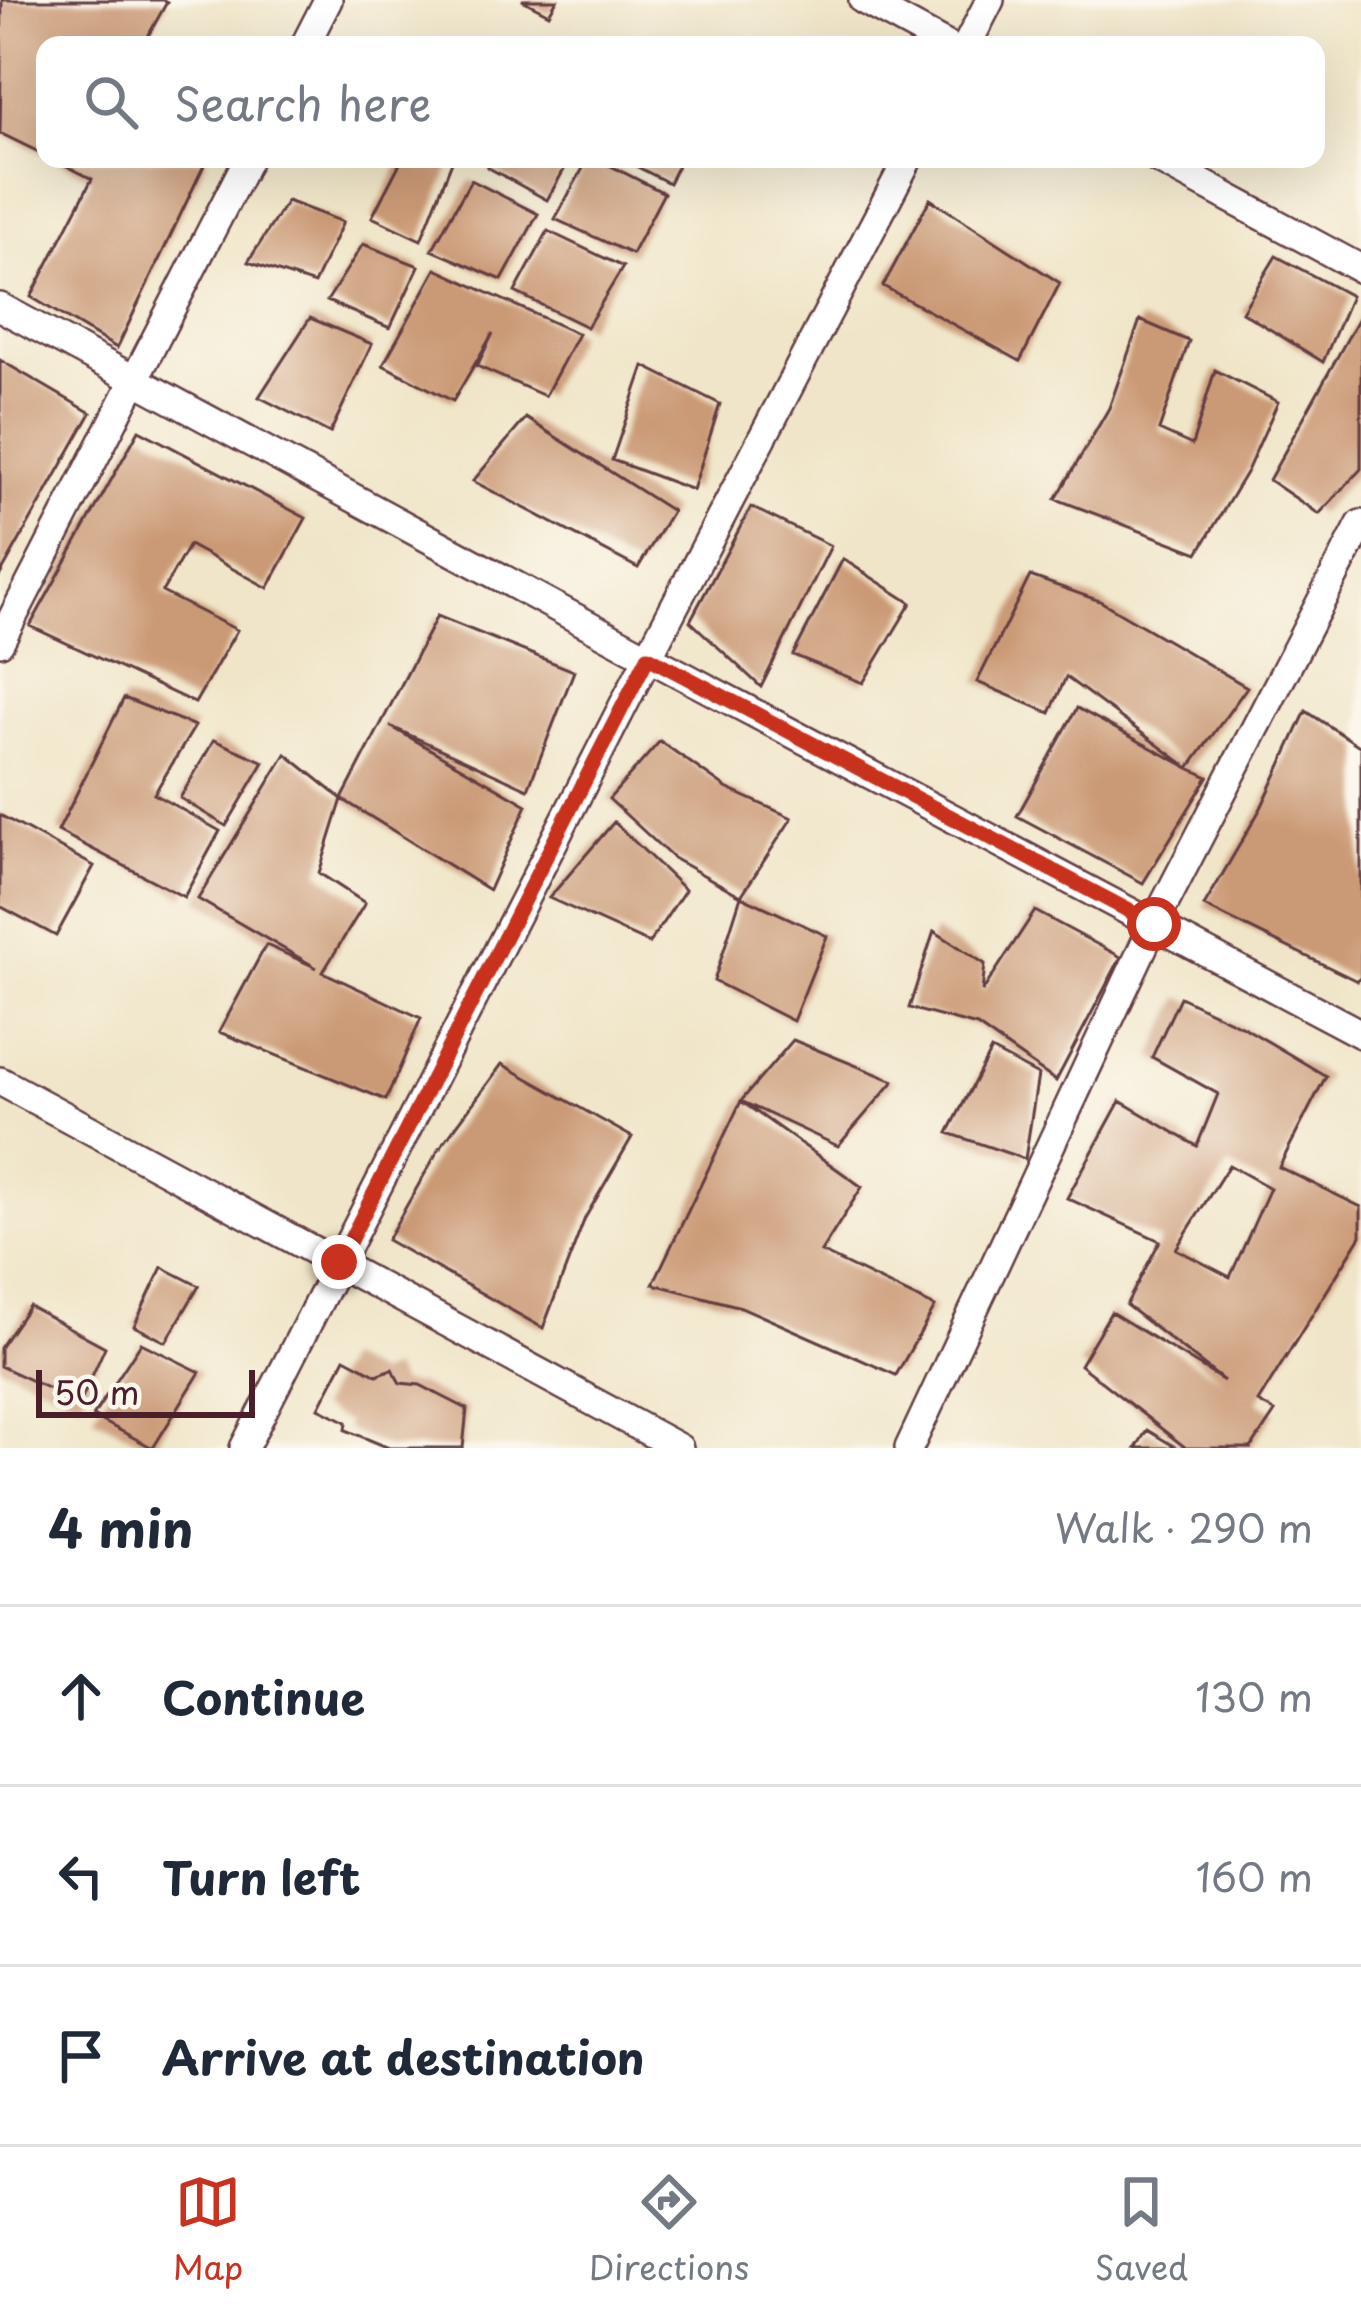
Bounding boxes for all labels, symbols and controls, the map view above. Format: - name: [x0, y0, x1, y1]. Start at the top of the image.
- search box: [36, 36, 1325, 168]
- text: Search here: [174, 68, 431, 136]
- icon: search: [78, 69, 144, 135]
- route start: [1127, 897, 1181, 951]
- route end: [312, 1235, 366, 1289]
- scale bar: [36, 1364, 255, 1417]
- text: 50 m: [54, 1366, 140, 1416]
- text: 4 min: [48, 1488, 193, 1565]
- text: Walk · 290 m: [1055, 1497, 1313, 1556]
- text: Continue: [162, 1662, 365, 1730]
- icon: ahead: [48, 1663, 114, 1729]
- text: 130 m: [1195, 1666, 1313, 1725]
- text: Turn left: [162, 1842, 361, 1910]
- icon: left: [48, 1843, 114, 1909]
- text: 160 m: [1196, 1846, 1313, 1905]
- text: Arrive at destination: [162, 2022, 645, 2090]
- icon: arrive: [48, 2023, 114, 2089]
- tab: Map: [173, 2169, 243, 2291]
- tab: Directions: [589, 2169, 749, 2291]
- tab: Saved: [1095, 2169, 1188, 2291]

